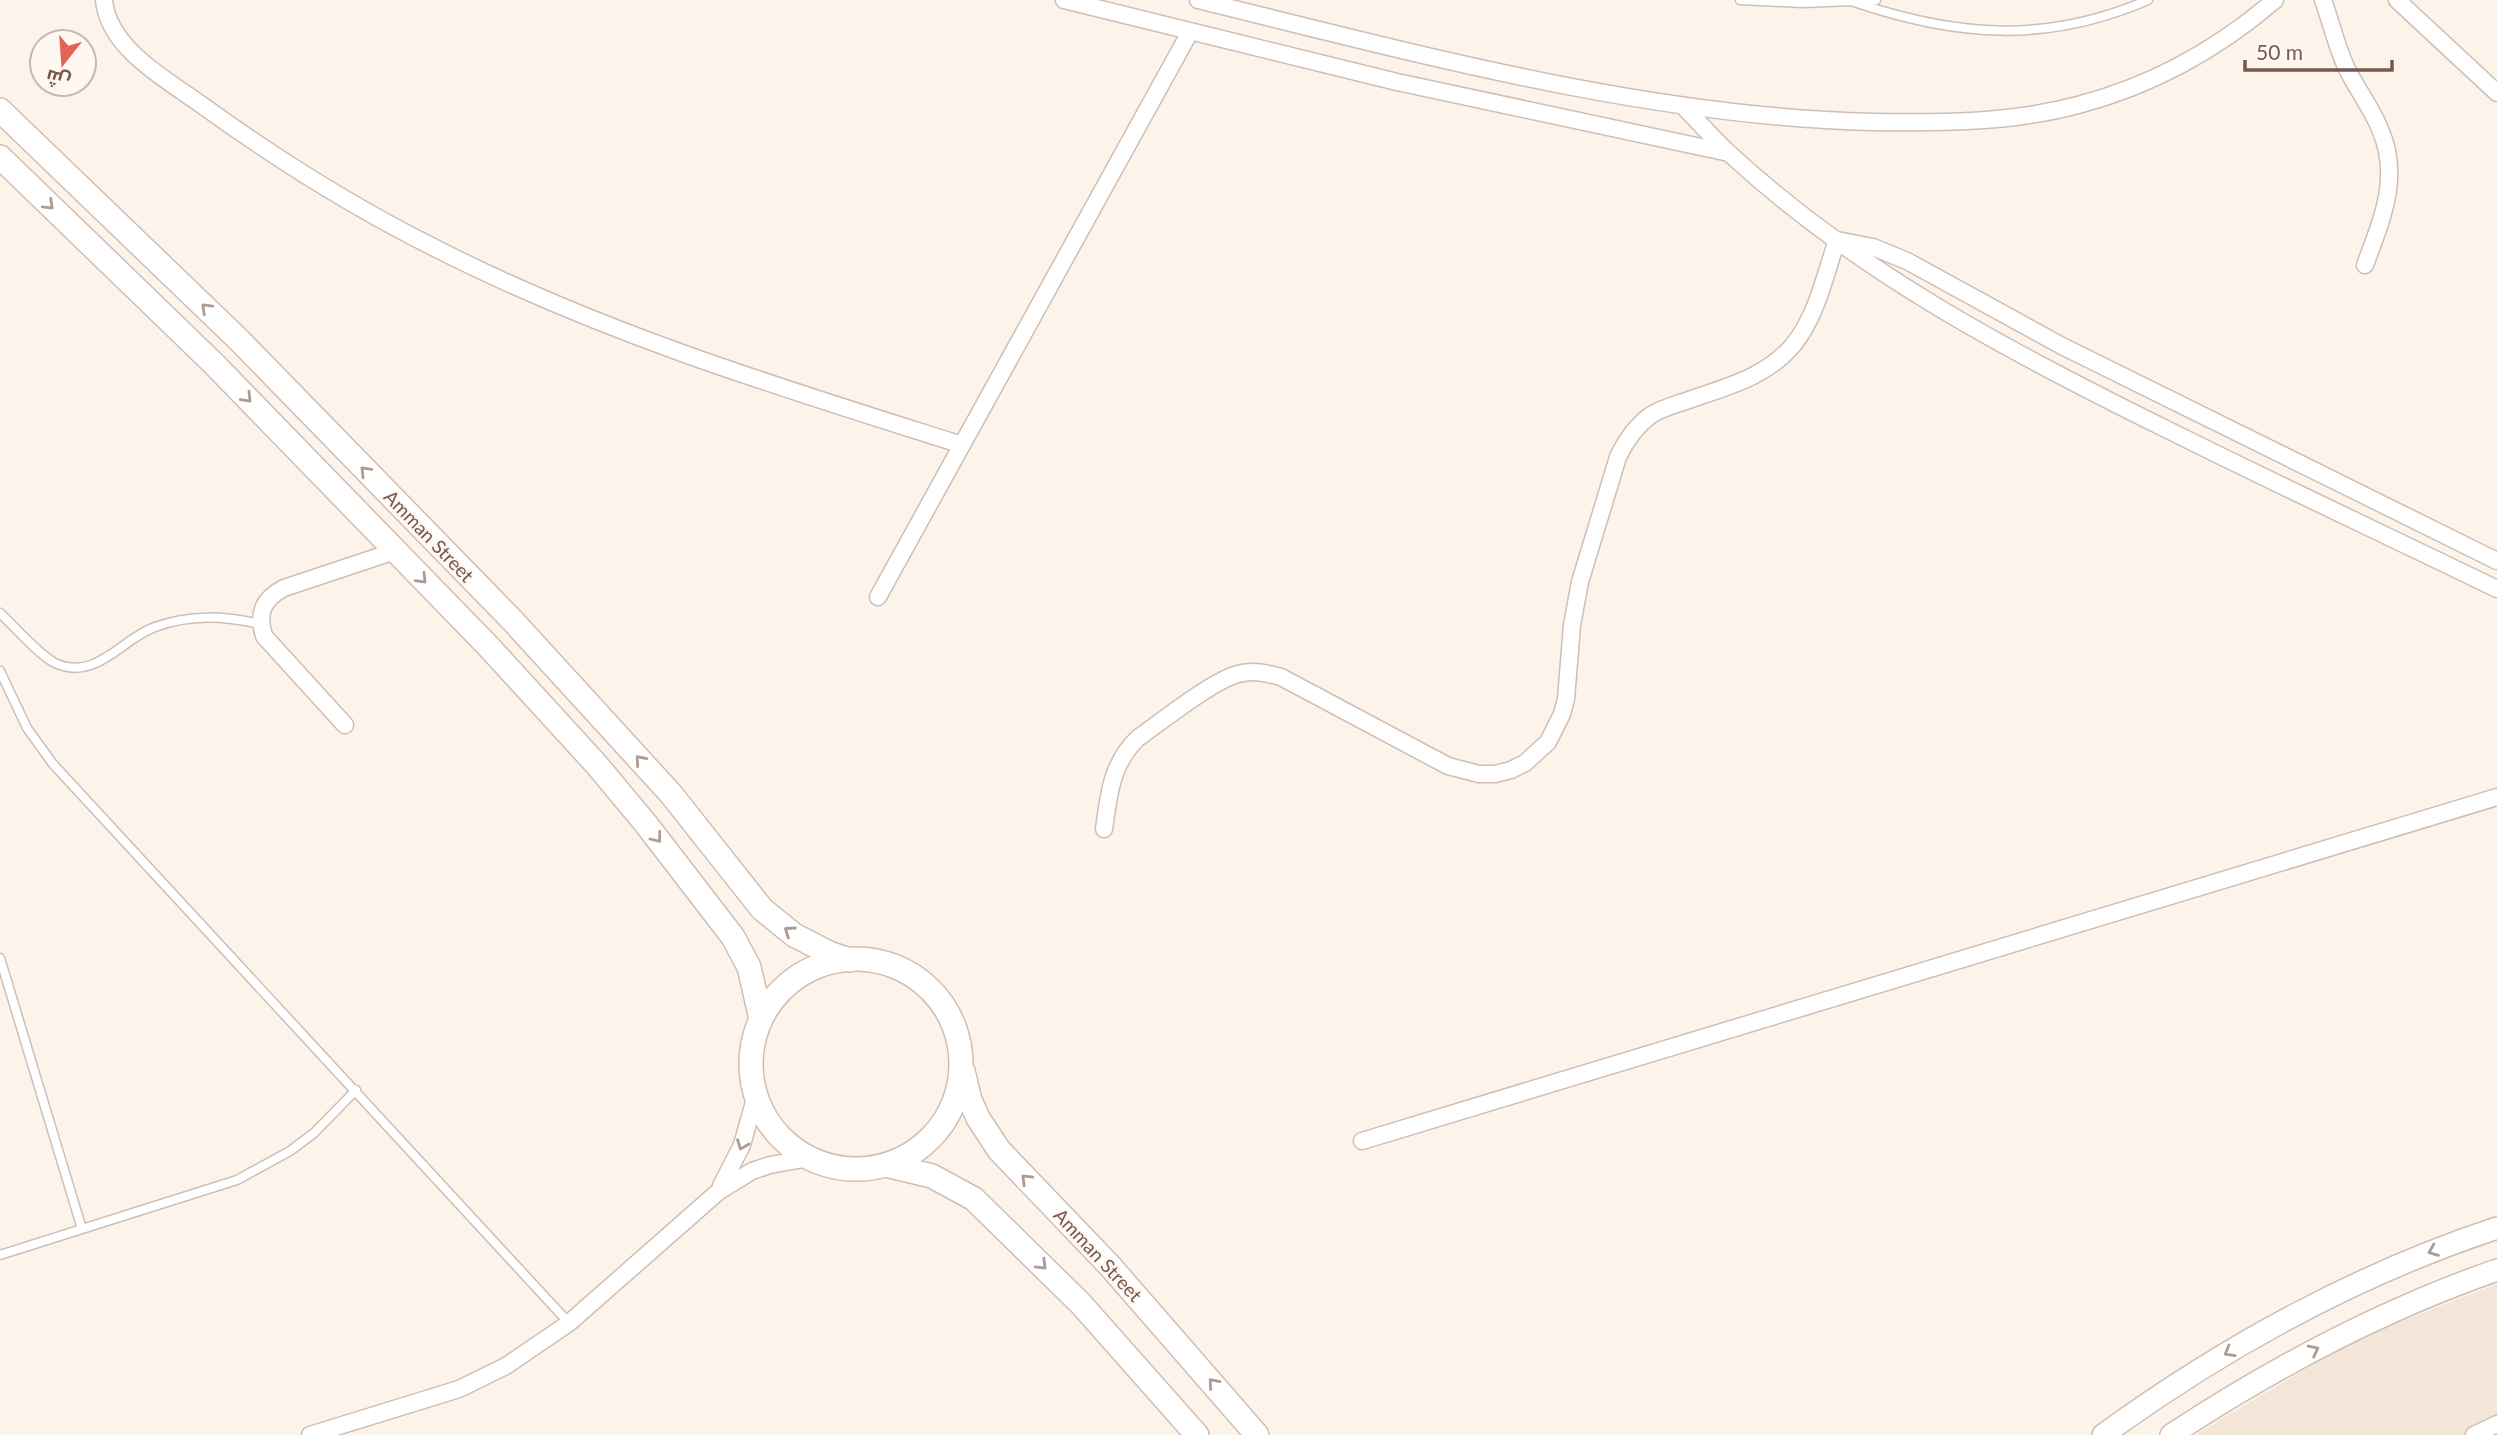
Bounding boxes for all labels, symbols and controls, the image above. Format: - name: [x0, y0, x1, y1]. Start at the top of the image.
- north arrow: [28, 28, 98, 98]
- scale bar: [2245, 28, 2392, 72]
- text: 50 m: [2256, 39, 2303, 64]
- text: ش: [43, 64, 73, 94]
- one-way arrow: [41, 196, 54, 209]
- one-way arrow: [201, 304, 214, 317]
- one-way arrow: [238, 390, 251, 403]
- one-way arrow: [361, 466, 374, 479]
- street label: Amman Street: [380, 485, 479, 587]
- one-way arrow: [414, 571, 427, 584]
- one-way arrow: [636, 755, 648, 768]
- one-way arrow: [649, 830, 662, 843]
- one-way arrow: [784, 927, 797, 939]
- one-way arrow: [736, 1139, 750, 1151]
- one-way arrow: [1022, 1174, 1035, 1187]
- street label: Amman Street: [1049, 1203, 1147, 1306]
- one-way arrow: [2428, 1243, 2440, 1257]
- one-way arrow: [1034, 1257, 1047, 1270]
- one-way arrow: [2224, 1343, 2237, 1356]
- one-way arrow: [2307, 1345, 2319, 1359]
- one-way arrow: [1209, 1379, 1221, 1392]

